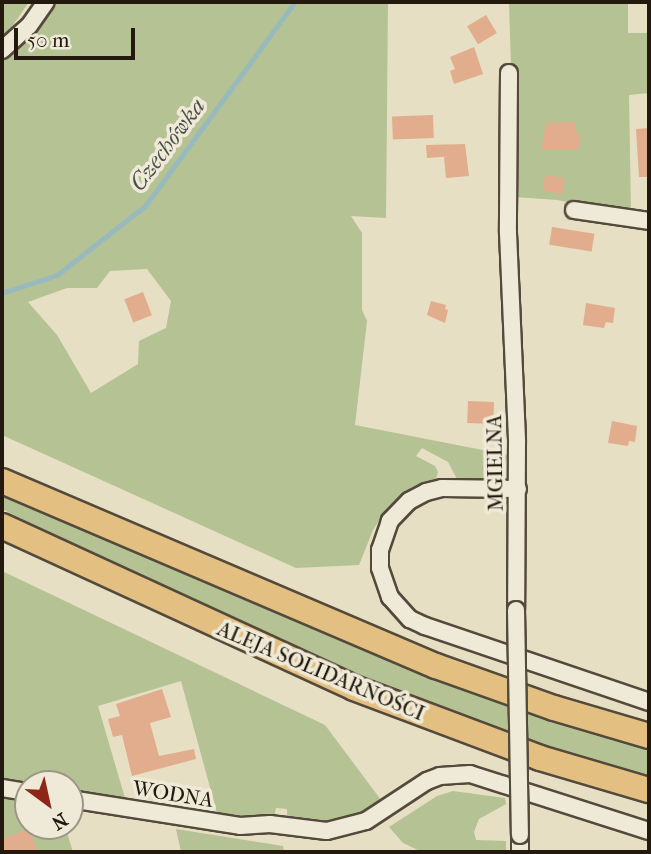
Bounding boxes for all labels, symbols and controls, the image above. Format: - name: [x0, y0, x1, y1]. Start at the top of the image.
- scale bar: [18, 14, 138, 58]
- text: 50 m: [27, 28, 70, 52]
- water label: Czechówka: [124, 93, 212, 197]
- street label: MGIELNA: [482, 414, 508, 512]
- street label: ALEJA SOLIDARNOŚCI: [214, 616, 428, 726]
- north arrow: [14, 770, 84, 840]
- street label: WODNA: [131, 775, 215, 813]
- text: N: [47, 808, 71, 834]

